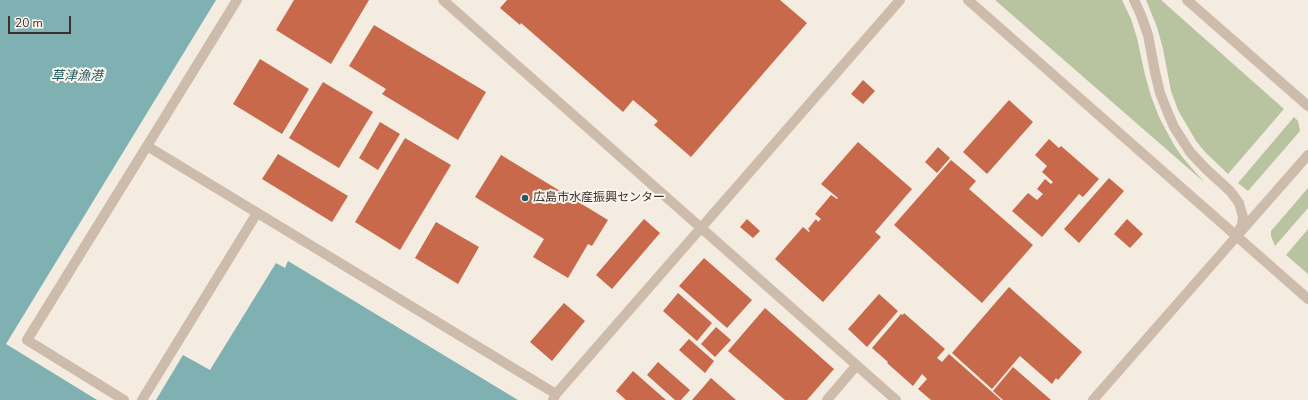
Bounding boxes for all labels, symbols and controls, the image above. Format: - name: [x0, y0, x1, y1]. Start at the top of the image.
- scale bar: [10, 8, 73, 34]
- text: 20 m: [15, 15, 43, 31]
- water label: 草津漁港: [51, 69, 103, 85]
- place label: 広島市水産振興センター: [533, 191, 665, 205]
- marker: 広島市水産振興センター: [520, 193, 530, 203]

